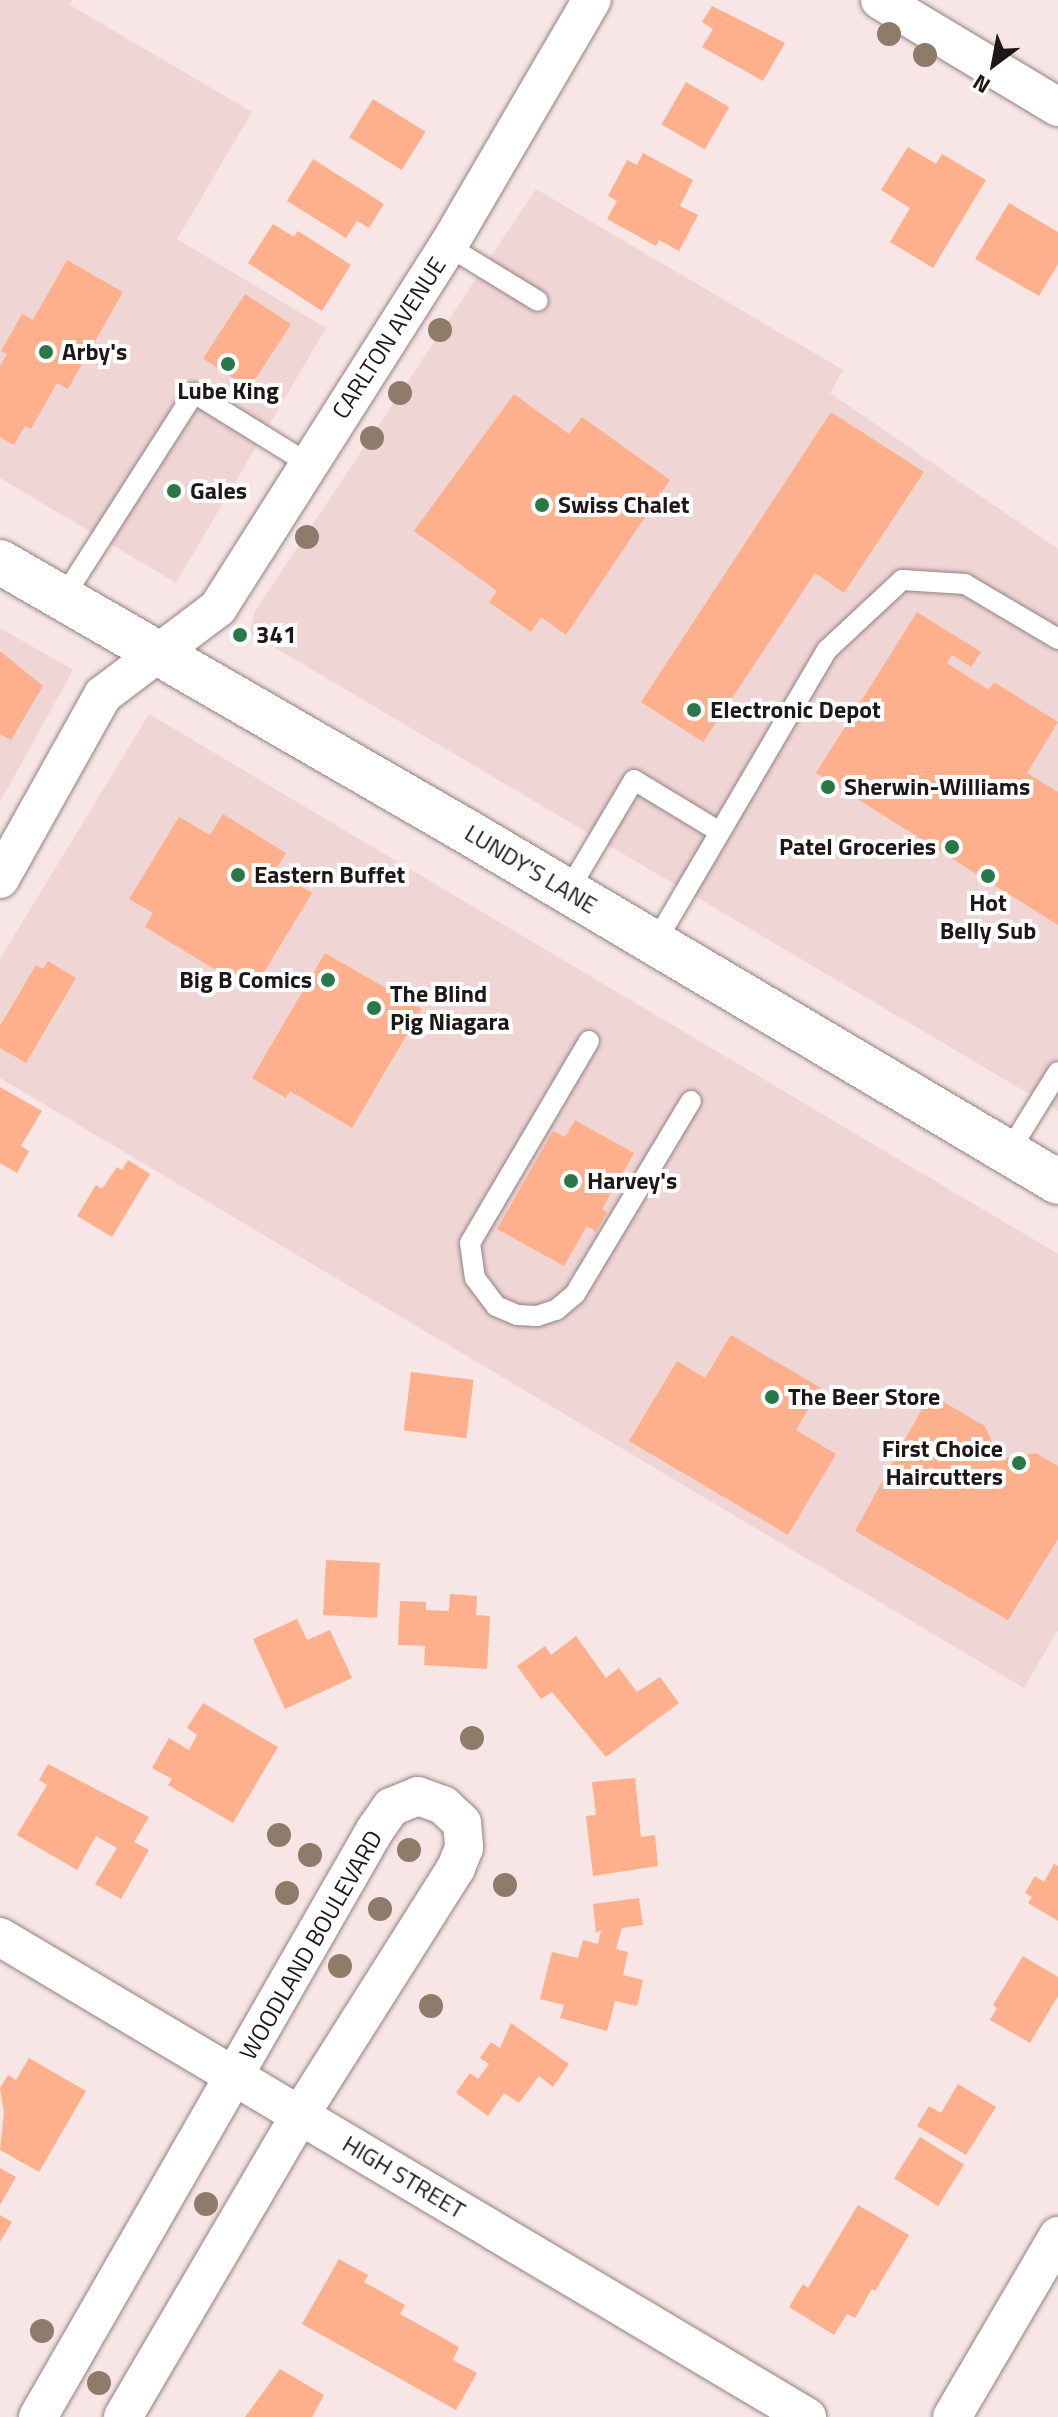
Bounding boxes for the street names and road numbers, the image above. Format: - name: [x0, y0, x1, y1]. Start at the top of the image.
- street label: CARLTON AVENUE: [326, 252, 452, 424]
- street label: LUNDY'S LANE: [460, 818, 602, 920]
- street label: WOODLAND BOULEVARD: [234, 1825, 388, 2065]
- street label: HIGH STREET: [337, 2129, 471, 2225]

